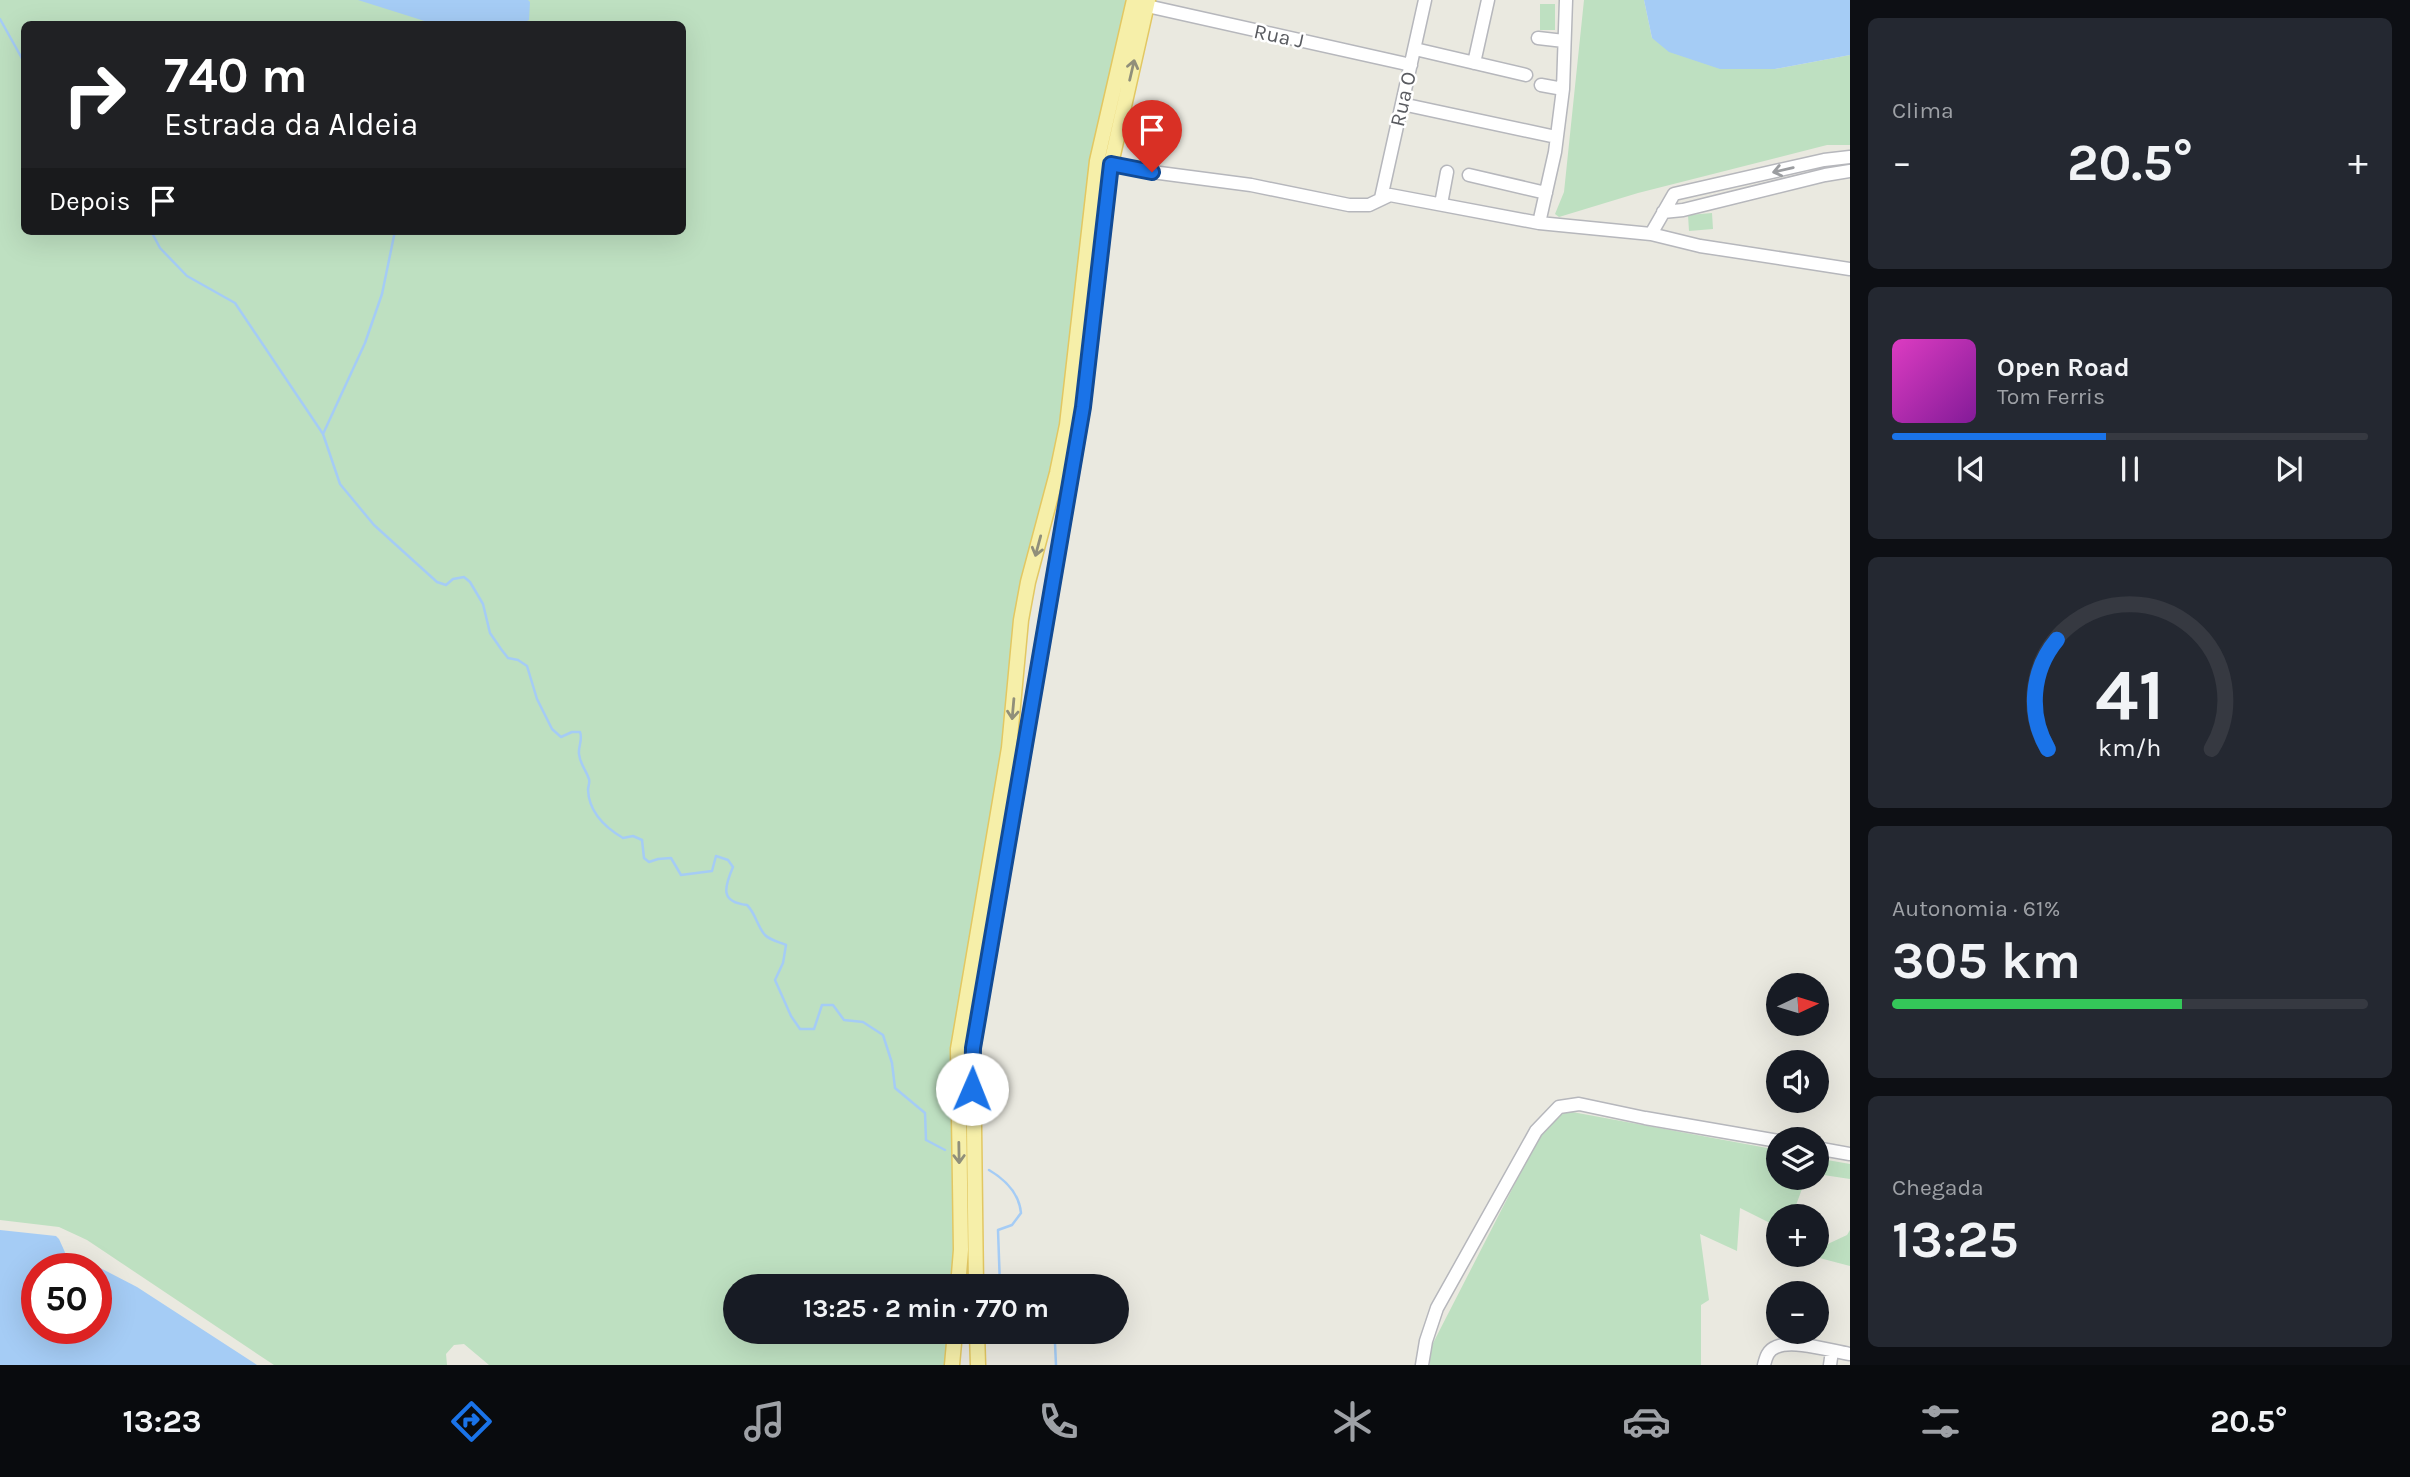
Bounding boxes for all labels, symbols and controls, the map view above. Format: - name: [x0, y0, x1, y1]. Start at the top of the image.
- street label: Rua J: [1252, 19, 1306, 53]
- text: 740 m: [164, 47, 307, 104]
- icon: right: [49, 49, 140, 140]
- one-way arrow: [1126, 59, 1140, 82]
- street label: Rua O: [1385, 69, 1421, 129]
- text: Clima: [1892, 97, 1954, 124]
- pin: [1122, 100, 1182, 172]
- text: Estrada da Aldeia: [164, 106, 418, 143]
- icon: arrive: [1133, 111, 1171, 149]
- text: 20.5°: [2067, 132, 2193, 193]
- text: −: [1892, 140, 1912, 185]
- text: +: [2348, 140, 2368, 185]
- one-way arrow: [1772, 164, 1795, 177]
- icon: arrive: [144, 182, 182, 220]
- text: Depois: [49, 186, 130, 217]
- text: Open Road: [1997, 352, 2130, 383]
- text: Tom Ferris: [1997, 383, 2105, 410]
- icon: previous: [1952, 450, 1990, 488]
- icon: pause: [2111, 450, 2149, 488]
- icon: next: [2270, 450, 2308, 488]
- one-way arrow: [1030, 535, 1043, 557]
- text: 41: [2095, 652, 2165, 737]
- one-way arrow: [1006, 697, 1019, 720]
- text: km/h: [2098, 732, 2162, 761]
- text: Autonomia · 61%: [1892, 895, 2060, 922]
- text: 305 km: [1892, 930, 2081, 991]
- north arrow: [1766, 973, 1829, 1036]
- map controls: [1766, 973, 1829, 1344]
- button: sound: [1766, 1050, 1829, 1113]
- position arrow: [935, 1052, 1009, 1126]
- button: layers: [1766, 1127, 1829, 1190]
- one-way arrow: [952, 1141, 966, 1164]
- text: Chegada: [1892, 1174, 1984, 1201]
- button: +: [1766, 1204, 1829, 1267]
- text: 13:25: [1892, 1209, 2019, 1270]
- speed limit sign: 50: [21, 1253, 112, 1344]
- button: −: [1766, 1281, 1829, 1344]
- text: 13:25 · 2 min · 770 m: [803, 1293, 1049, 1324]
- icon: directions: [447, 1397, 496, 1446]
- icon: music: [740, 1397, 789, 1446]
- icon: phone: [1034, 1397, 1083, 1446]
- icon: climate: [1328, 1397, 1377, 1446]
- icon: car: [1622, 1397, 1671, 1446]
- icon: filters: [1916, 1397, 1965, 1446]
- text: 13:23: [122, 1403, 202, 1440]
- text: 20.5°: [2210, 1403, 2288, 1440]

